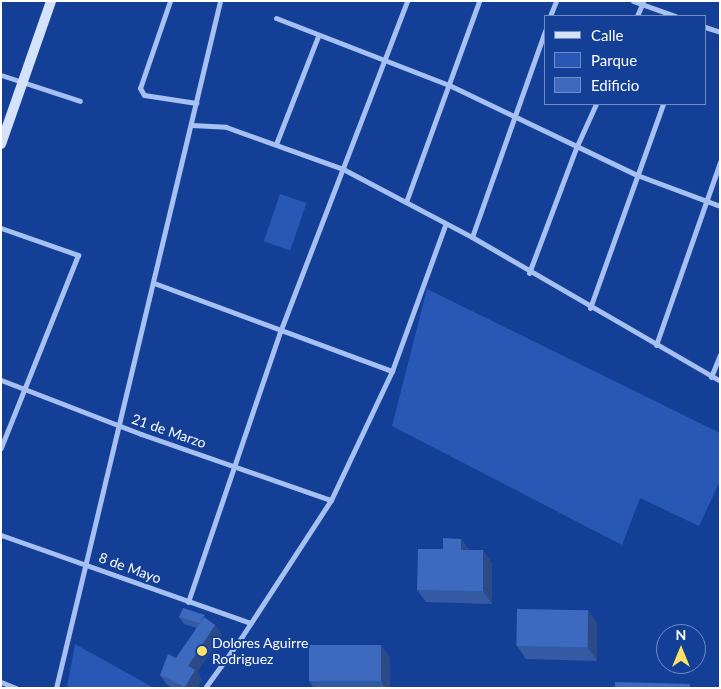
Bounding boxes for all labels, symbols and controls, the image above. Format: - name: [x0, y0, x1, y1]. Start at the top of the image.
- legend: [544, 15, 706, 105]
- text: Calle: [591, 26, 623, 44]
- text: Parque: [591, 51, 637, 69]
- text: Edificio: [591, 76, 639, 94]
- street label: 21 de Marzo: [130, 410, 208, 452]
- street label: 8 de Mayo: [97, 549, 163, 587]
- north arrow: [656, 624, 706, 674]
- text: N: [676, 626, 686, 643]
- place label: Dolores Aguirre Rodriguez: [212, 635, 309, 668]
- marker: Dolores Aguirre Rodriguez: [196, 645, 208, 657]

